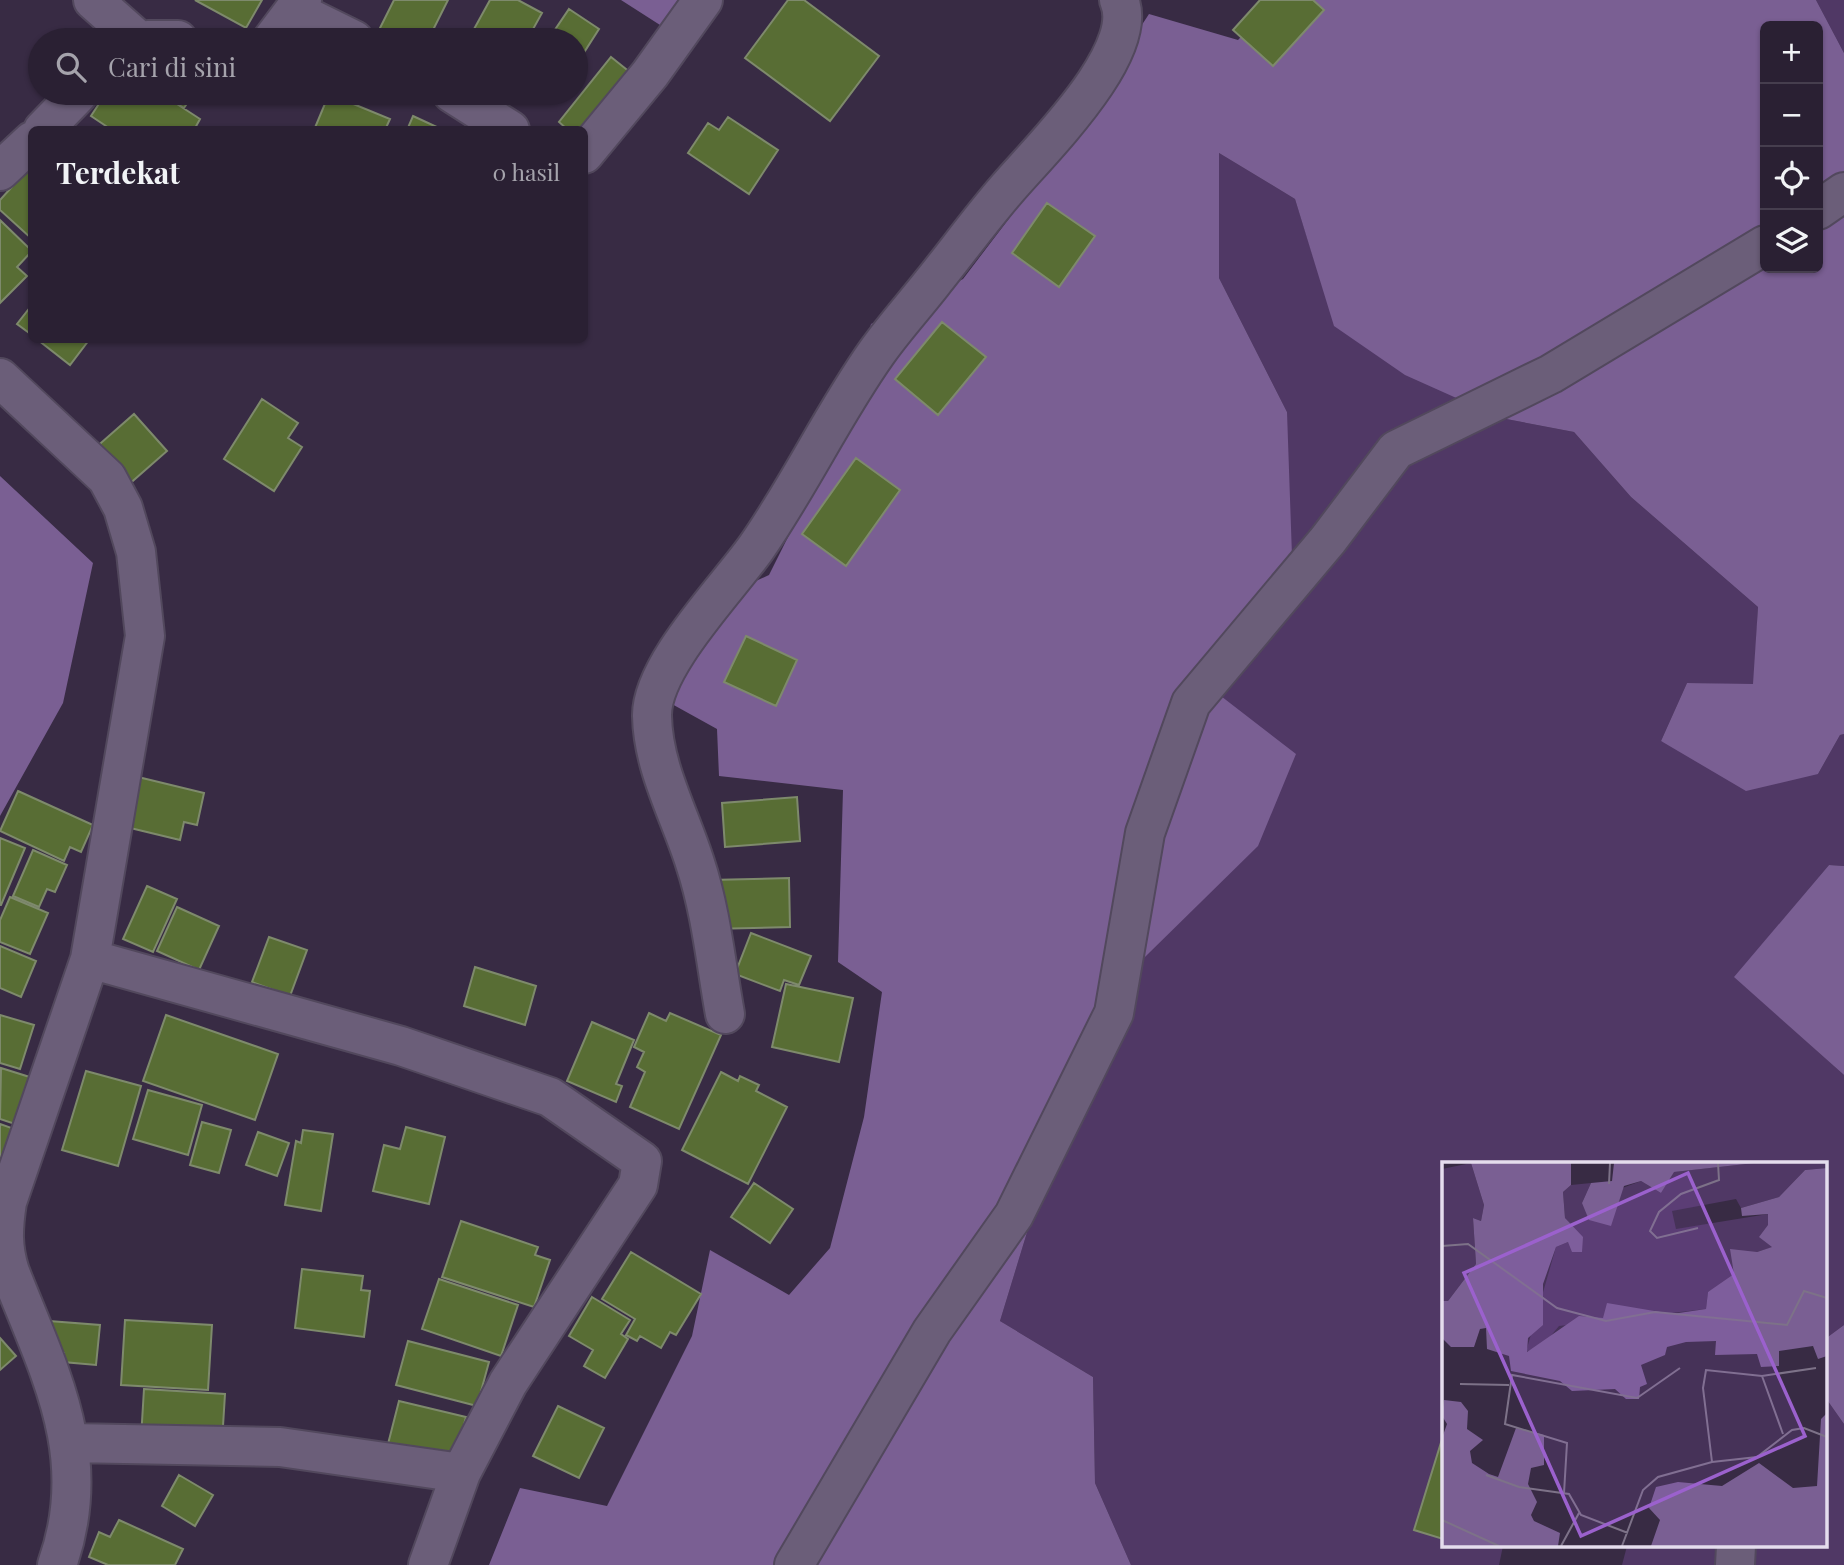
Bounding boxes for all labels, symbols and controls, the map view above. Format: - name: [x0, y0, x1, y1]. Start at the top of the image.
- map controls: [1760, 21, 1823, 273]
- button: +: [1760, 21, 1823, 84]
- search box: [28, 28, 588, 105]
- icon: search: [52, 48, 90, 86]
- text: Cari di sini: [108, 49, 236, 84]
- button: −: [1760, 84, 1823, 147]
- button: locate: [1760, 147, 1823, 210]
- text: Terdekat: [56, 152, 180, 192]
- text: 0 hasil: [493, 156, 560, 187]
- button: layers: [1760, 210, 1823, 273]
- inset map: [1442, 1162, 1826, 1548]

